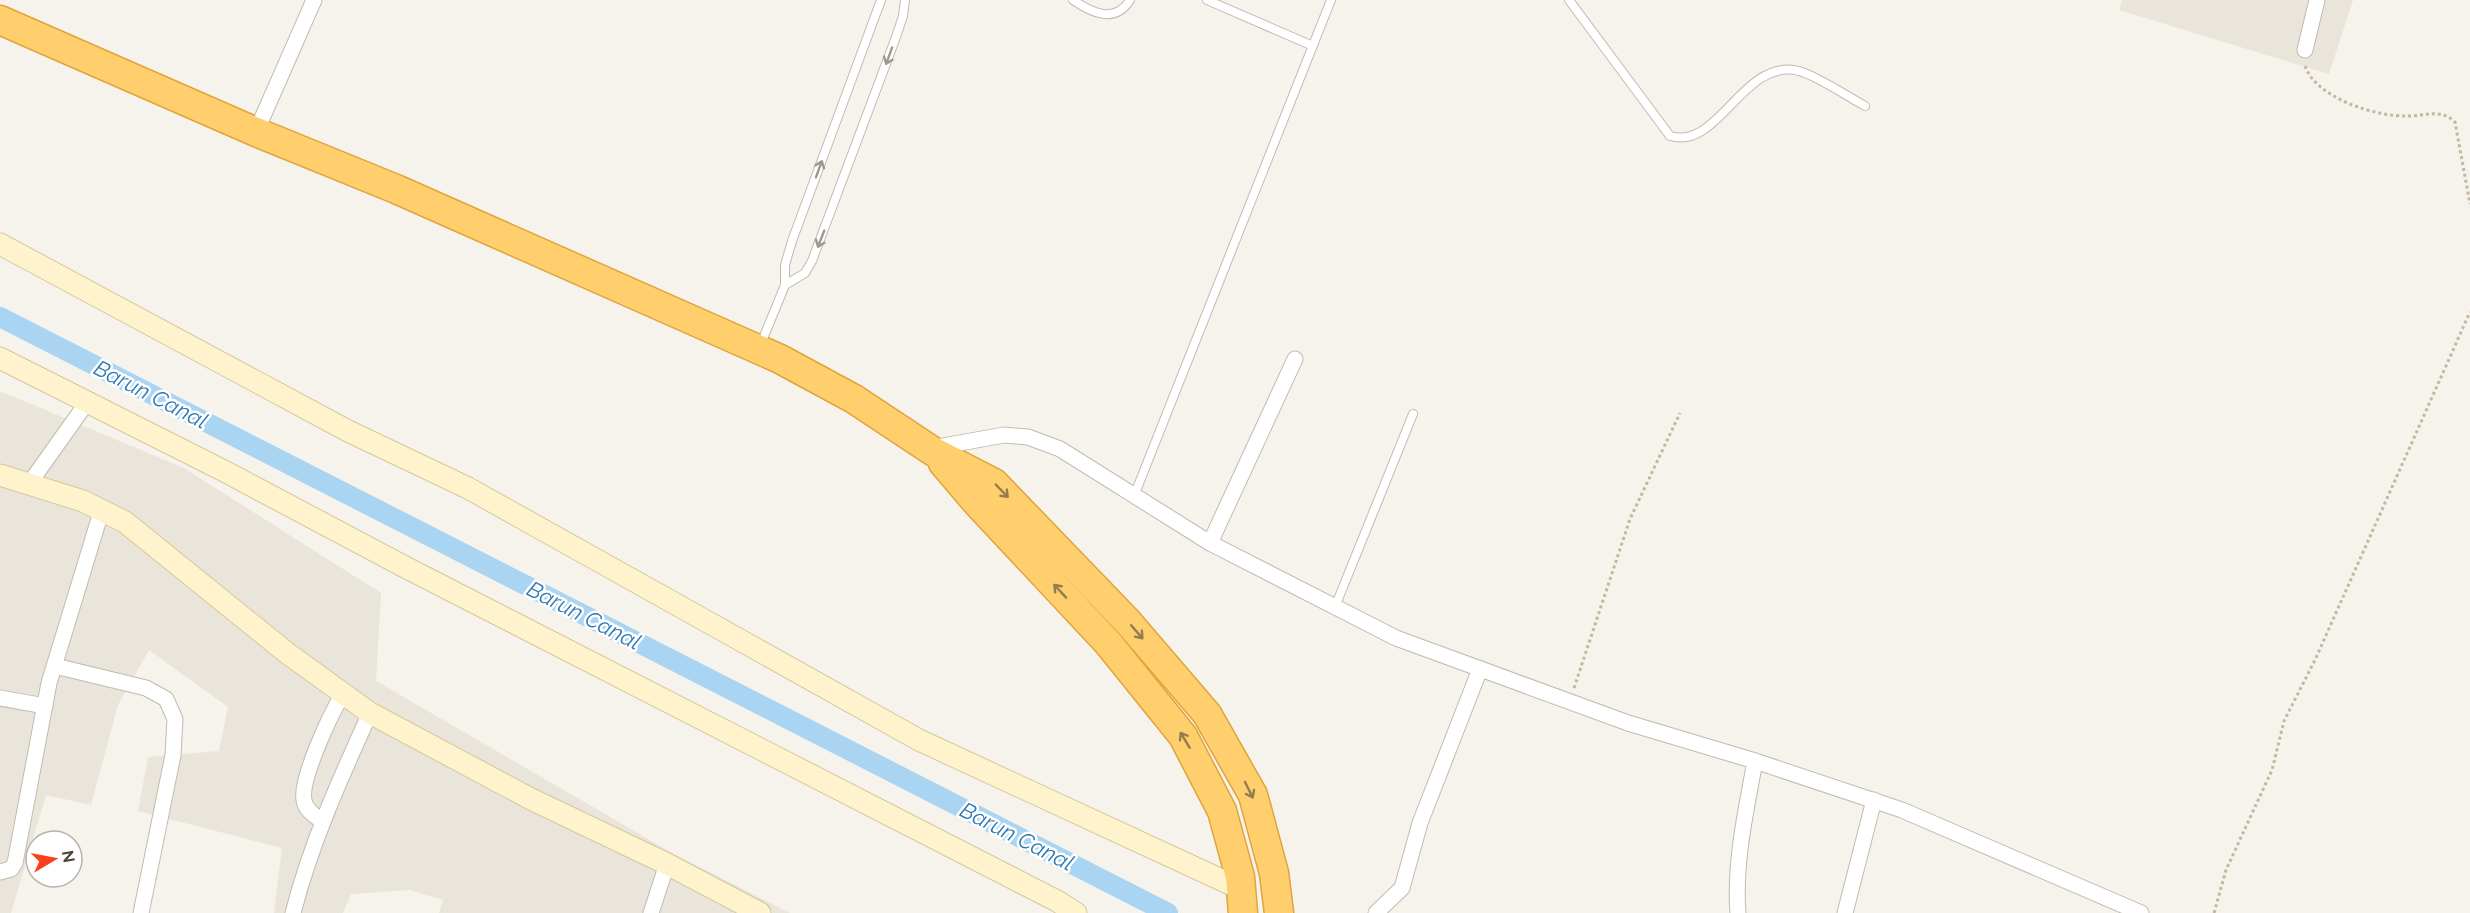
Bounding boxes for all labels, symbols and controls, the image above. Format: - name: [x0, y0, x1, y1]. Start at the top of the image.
- one-way arrow: [882, 46, 893, 65]
- one-way arrow: [814, 160, 825, 179]
- one-way arrow: [814, 229, 825, 247]
- water label: Barun Canal: [90, 354, 212, 434]
- one-way arrow: [995, 484, 1009, 499]
- water label: Barun Canal: [523, 575, 645, 655]
- one-way arrow: [1053, 584, 1067, 599]
- one-way arrow: [1130, 624, 1144, 639]
- one-way arrow: [1179, 732, 1191, 749]
- one-way arrow: [1244, 781, 1256, 799]
- water label: Barun Canal: [956, 796, 1078, 876]
- north arrow: [24, 829, 84, 889]
- text: N: [58, 849, 79, 864]

